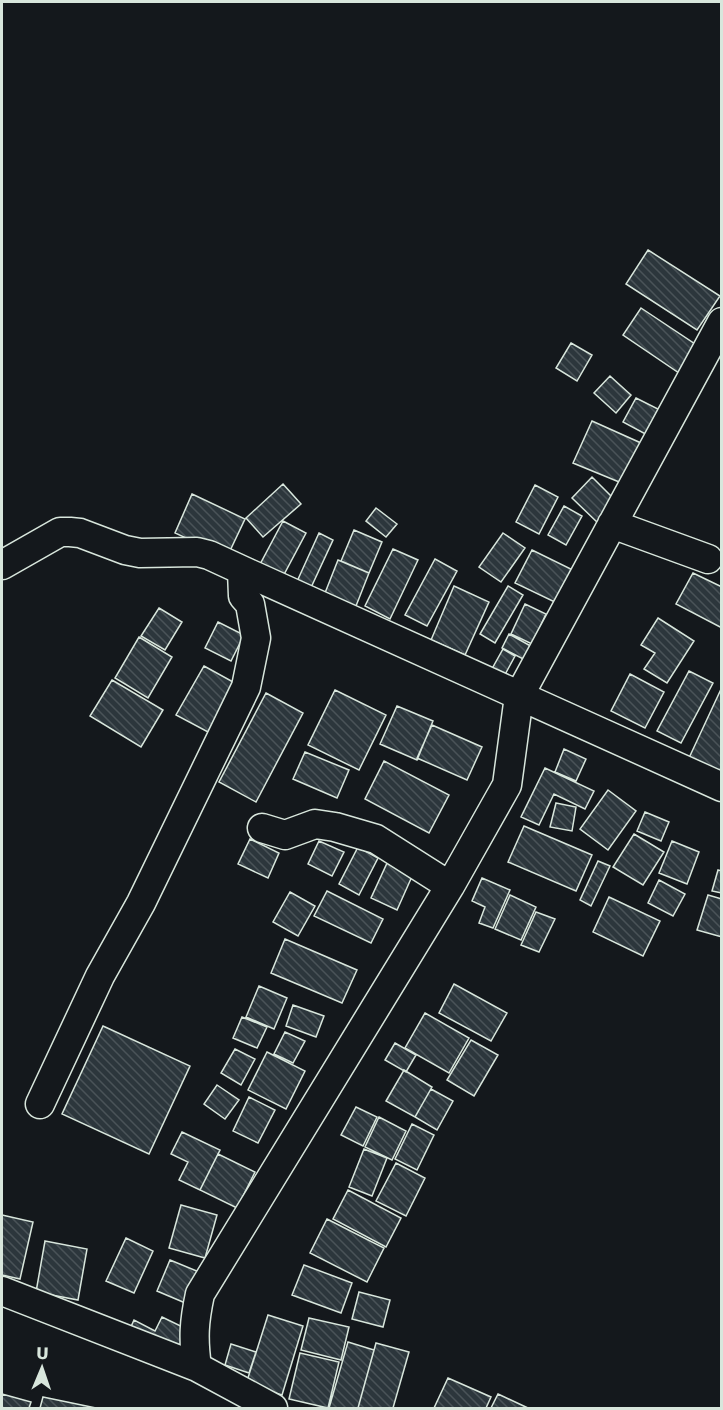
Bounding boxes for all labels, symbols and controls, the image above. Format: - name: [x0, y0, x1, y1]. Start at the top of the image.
- north arrow: [12, 1338, 72, 1398]
- text: U: [36, 1344, 49, 1363]

